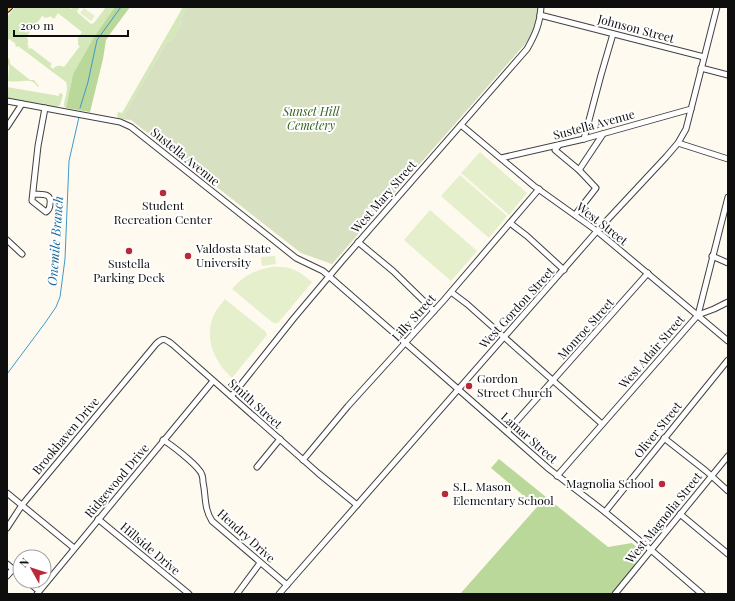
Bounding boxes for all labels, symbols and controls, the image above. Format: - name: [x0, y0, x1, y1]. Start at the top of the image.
- street label: Johnson Street: [595, 10, 677, 46]
- scale bar: [14, 12, 128, 38]
- text: 200 m: [20, 17, 54, 33]
- park label: Sunset Hill Cemetery: [282, 103, 340, 133]
- street label: Sustella Avenue: [551, 105, 636, 143]
- street label: Sustella Avenue: [148, 124, 223, 189]
- street label: West Mary Street: [347, 156, 420, 237]
- marker: Student Recreation Center: [158, 188, 168, 198]
- water label: Onemile Branch: [43, 195, 66, 287]
- place label: Student Recreation Center: [114, 197, 213, 227]
- street label: West Street: [573, 198, 632, 249]
- place label: Valdosta State University: [195, 240, 271, 270]
- marker: Sustella Parking Deck: [124, 246, 134, 256]
- marker: Valdosta State University: [183, 251, 193, 261]
- place label: Sustella Parking Deck: [93, 255, 165, 285]
- street label: West Gordon Street: [475, 263, 558, 352]
- street label: Lilly Street: [388, 290, 439, 344]
- street label: Monroe Street: [554, 294, 617, 362]
- street label: West Adair Street: [614, 311, 688, 392]
- place label: Gordon Street Church: [477, 370, 552, 400]
- street label: Smith Street: [225, 375, 287, 432]
- marker: Gordon Street Church: [464, 381, 474, 391]
- street label: Brookhaven Drive: [28, 393, 102, 477]
- street label: Oliver Street: [630, 397, 685, 461]
- street label: Lamar Street: [498, 408, 562, 467]
- street label: Ridgewood Drive: [80, 440, 152, 521]
- street label: West Magnolia Street: [621, 468, 705, 567]
- place label: Magnolia School: [566, 475, 655, 491]
- place label: S.L. Mason Elementary School: [453, 478, 554, 508]
- marker: Magnolia School: [657, 479, 667, 489]
- marker: S.L. Mason Elementary School: [440, 489, 450, 499]
- street label: Hendry Drive: [214, 505, 279, 565]
- street label: Hillside Drive: [117, 518, 184, 578]
- north arrow: [12, 549, 52, 589]
- text: N: [16, 555, 32, 570]

